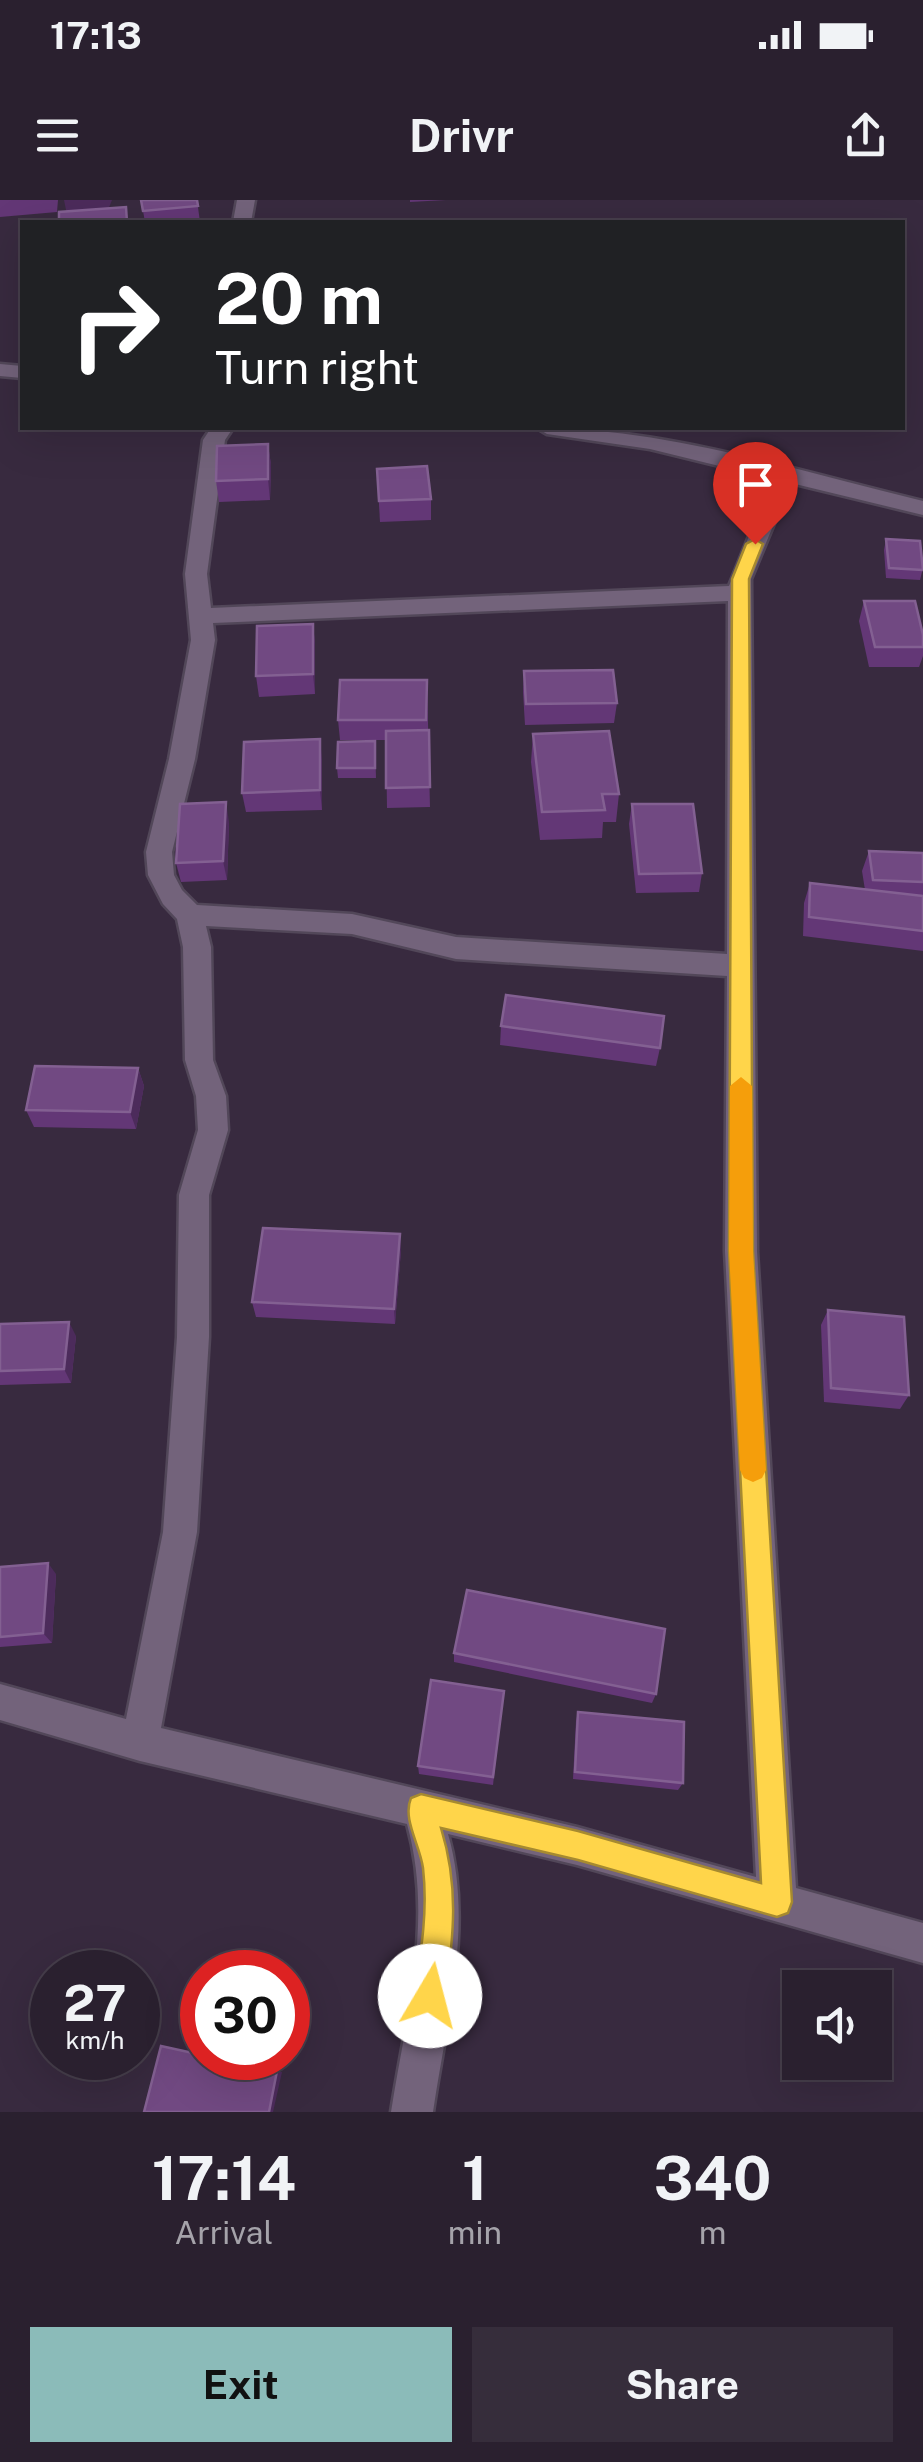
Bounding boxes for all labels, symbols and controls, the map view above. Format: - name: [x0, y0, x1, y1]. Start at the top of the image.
- text: 17:13: [50, 13, 142, 58]
- icon: menu: [30, 108, 85, 163]
- icon: share: [838, 108, 893, 163]
- text: Drivr: [409, 109, 514, 162]
- text: 20 m: [215, 257, 383, 340]
- icon: right: [50, 260, 180, 390]
- text: Turn right: [215, 341, 419, 394]
- pin: [713, 442, 798, 545]
- icon: arrive: [728, 457, 783, 512]
- position arrow: [378, 1944, 482, 2048]
- speed limit sign: 30: [180, 1950, 310, 2080]
- map controls: [782, 1970, 892, 2080]
- button: sound: [782, 1970, 892, 2080]
- text: 27: [63, 1973, 127, 2032]
- text: km/h: [66, 2025, 124, 2055]
- text: 17:14: [152, 2143, 296, 2214]
- text: 1: [462, 2143, 488, 2214]
- text: 340: [654, 2143, 771, 2214]
- text: Arrival: [174, 2214, 273, 2251]
- text: min: [448, 2214, 502, 2251]
- text: m: [699, 2214, 726, 2251]
- button: Exit: [30, 2327, 452, 2442]
- button: Share: [472, 2327, 893, 2442]

